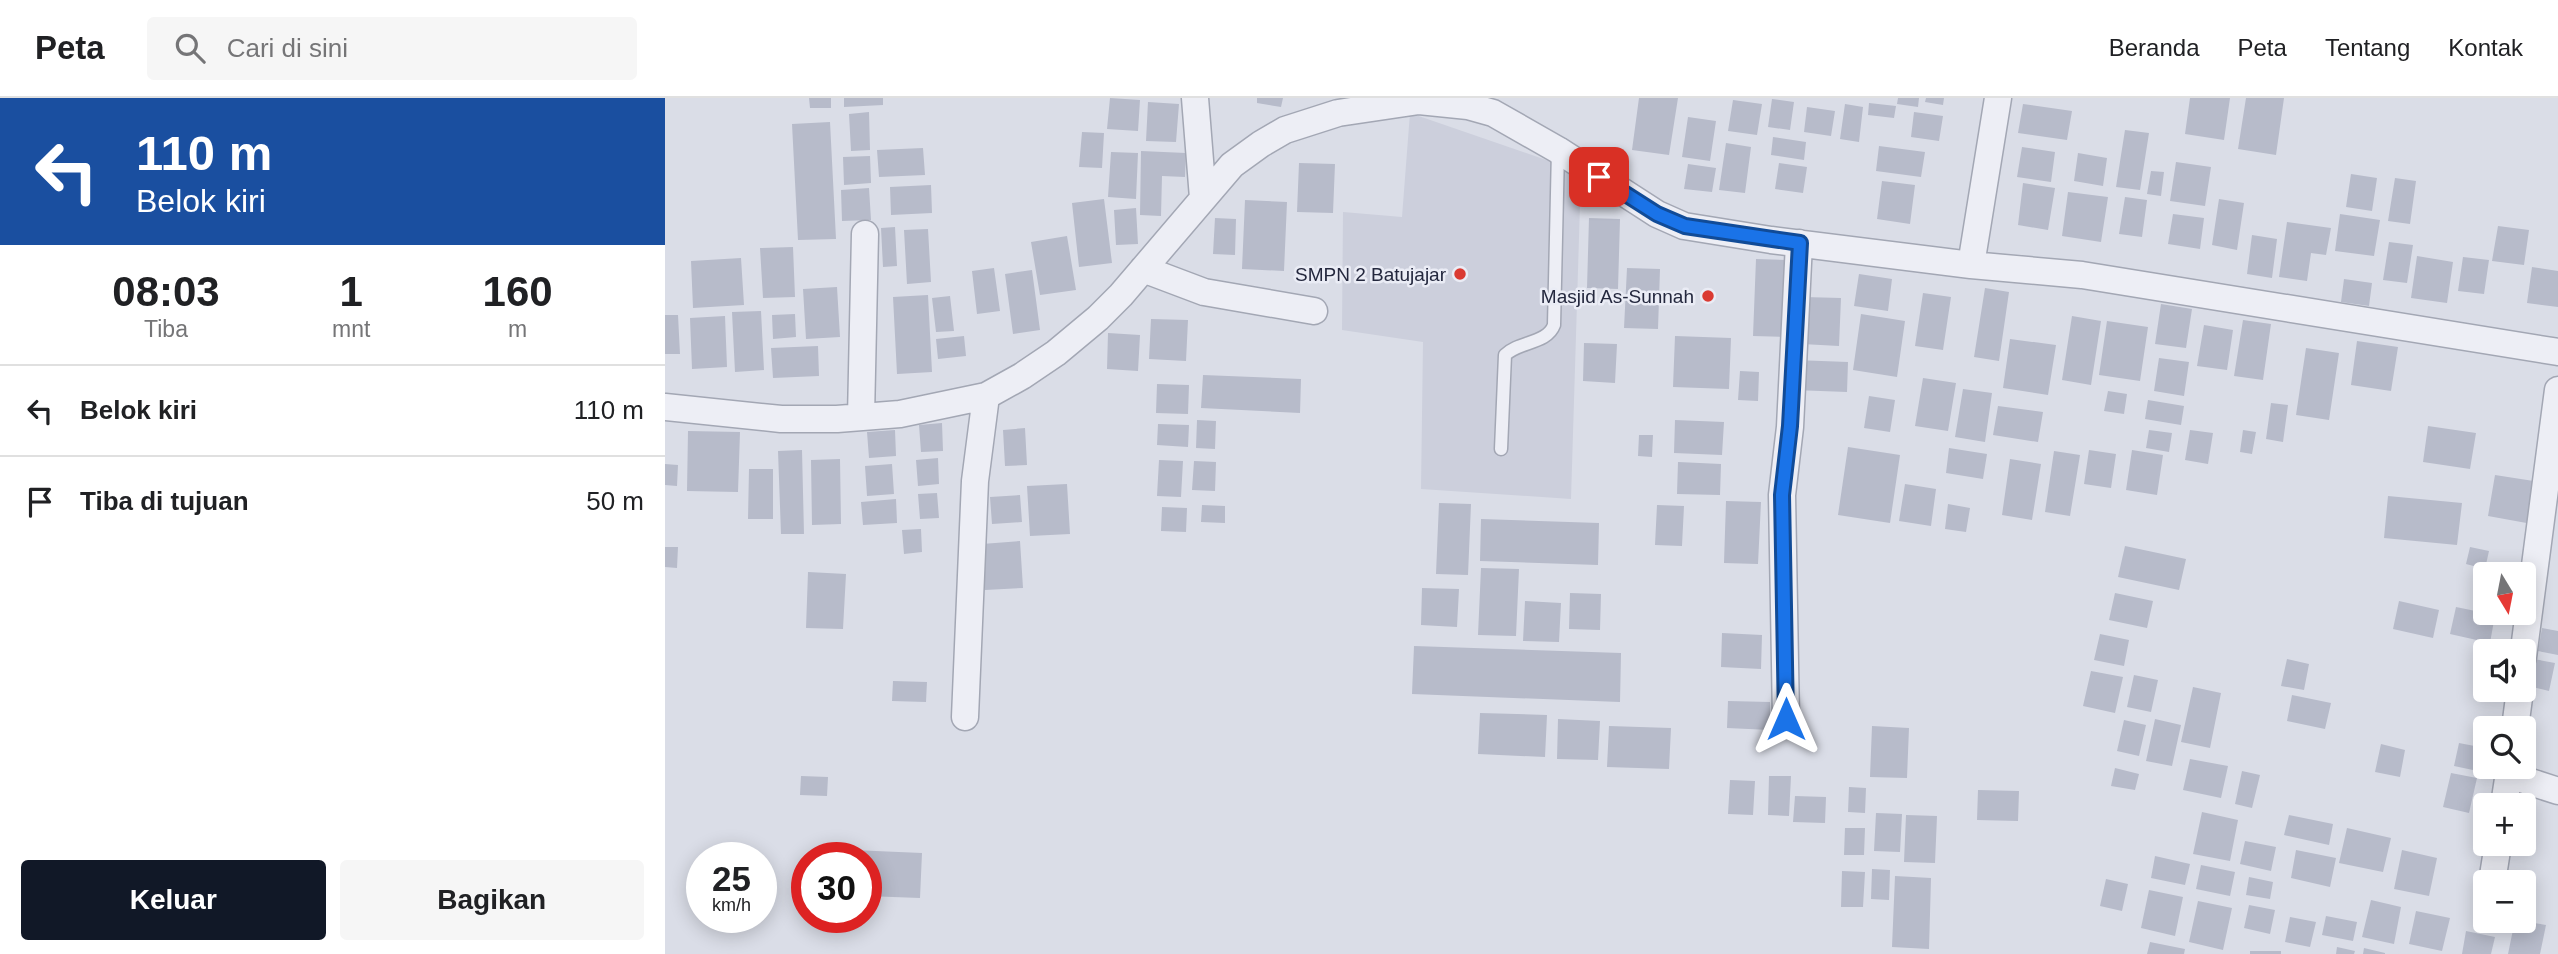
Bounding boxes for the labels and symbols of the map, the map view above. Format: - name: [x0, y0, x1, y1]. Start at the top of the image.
- pin: [1569, 147, 1629, 207]
- place label: SMPN 2 Batujajar: [1295, 264, 1447, 285]
- marker: SMPN 2 Batujajar: [1452, 266, 1468, 282]
- place label: Masjid As-Sunnah: [1541, 286, 1694, 307]
- marker: Masjid As-Sunnah: [1700, 288, 1716, 304]
- north arrow: [2473, 562, 2536, 625]
- position arrow: [1749, 682, 1823, 756]
- speed limit sign: 30: [791, 842, 882, 933]

